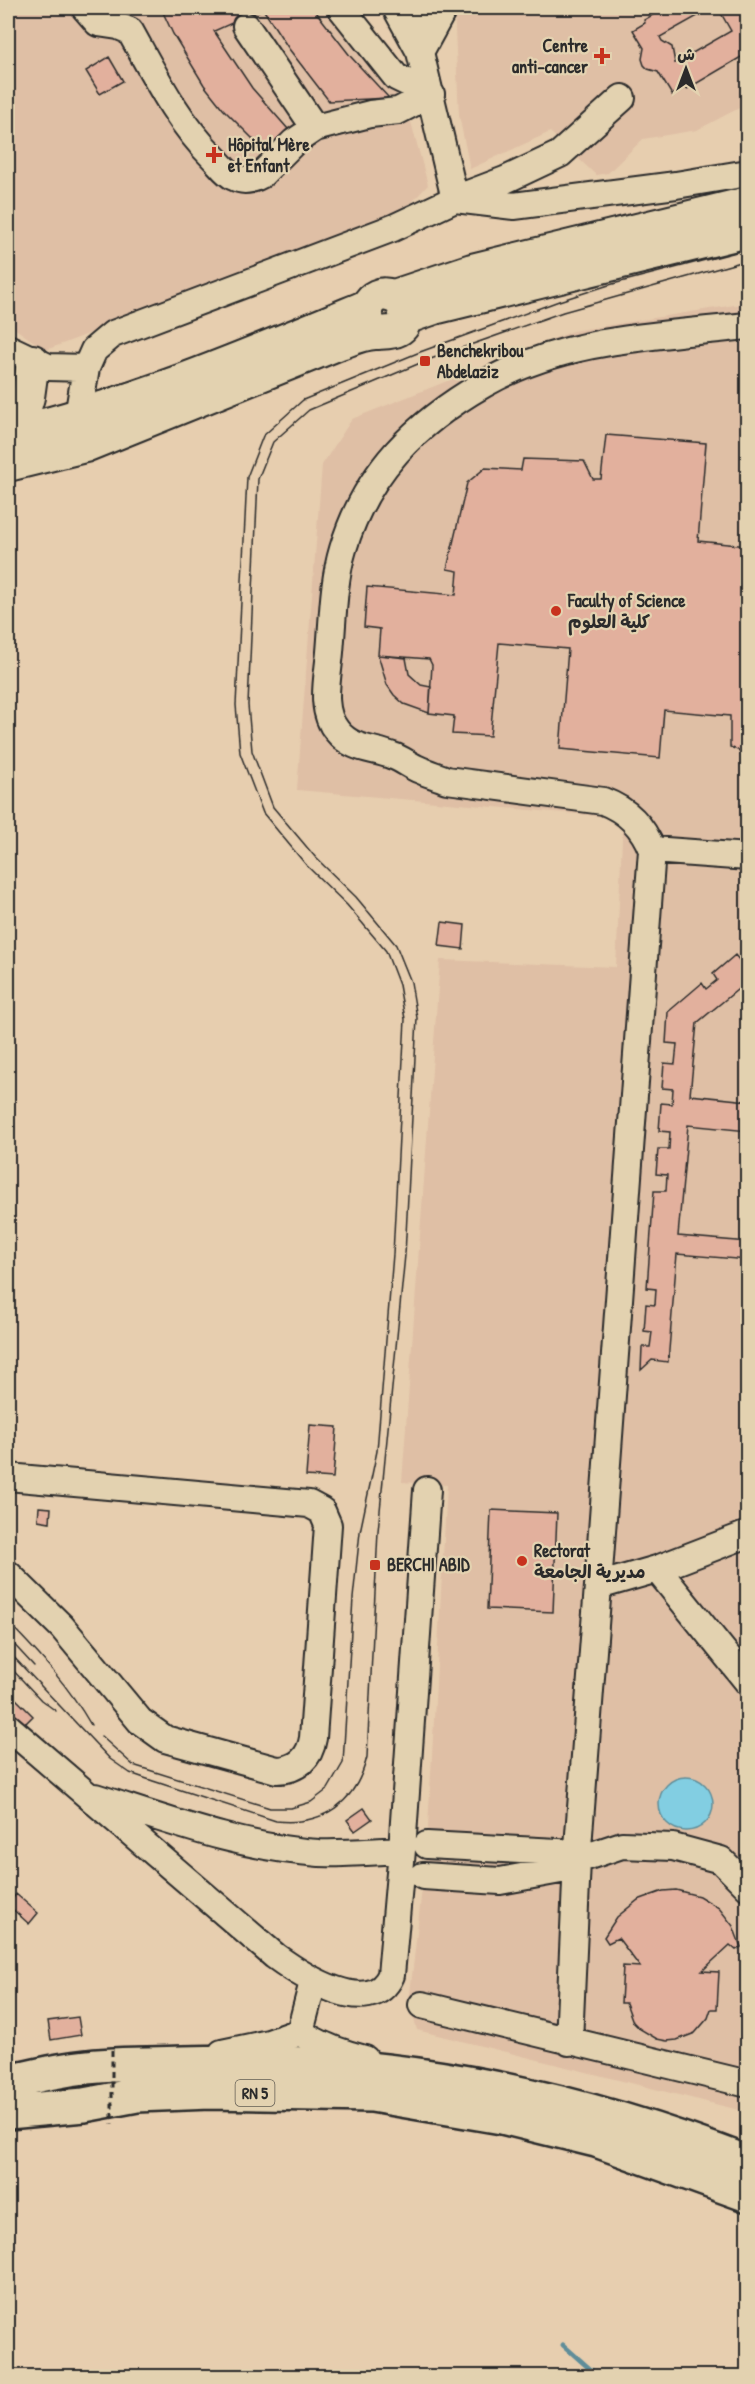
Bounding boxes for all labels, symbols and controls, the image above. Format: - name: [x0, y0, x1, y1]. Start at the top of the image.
- place label: Centre anti-cancer: [512, 33, 589, 79]
- north arrow: [656, 39, 716, 99]
- text: ش: [677, 43, 695, 65]
- marker: Centre anti-cancer: [593, 47, 611, 65]
- place label: Hôpital Mère et Enfant: [228, 132, 310, 178]
- marker: Hôpital Mère et Enfant: [205, 146, 223, 164]
- place label: Benchekribou Abdelaziz: [437, 338, 524, 384]
- marker: Benchekribou Abdelaziz: [418, 354, 432, 368]
- place label: Faculty of Science كلية العلوم: [567, 588, 686, 636]
- marker: Faculty of Science كلية العلوم: [549, 604, 563, 618]
- place label: Rectorat مديرية الجامعة: [534, 1538, 645, 1584]
- place label: BERCHI ABID: [387, 1552, 470, 1577]
- marker: Rectorat مديرية الجامعة: [515, 1554, 529, 1568]
- marker: BERCHI ABID: [368, 1558, 382, 1572]
- road number: RN 5: [236, 2080, 274, 2106]

